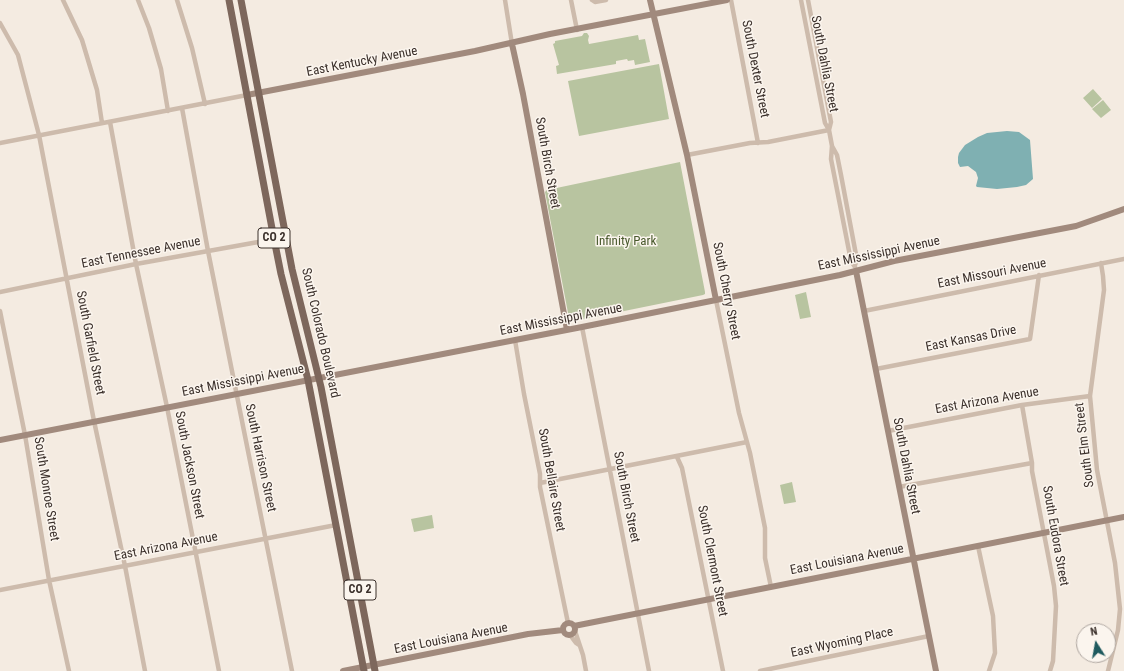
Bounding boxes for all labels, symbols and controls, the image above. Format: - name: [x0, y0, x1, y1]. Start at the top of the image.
- street label: South Dahlia Street: [807, 14, 841, 114]
- street label: South Dexter Street: [738, 19, 772, 119]
- street label: East Kentucky Avenue: [305, 44, 419, 80]
- street label: South Birch Street: [531, 116, 563, 210]
- road number: CO 2: [258, 228, 290, 248]
- street label: East Mississippi Avenue: [817, 233, 941, 275]
- street label: East Tennessee Avenue: [80, 234, 202, 272]
- park label: Infinity Park: [596, 234, 656, 250]
- street label: South Cherry Street: [709, 241, 743, 341]
- street label: East Missouri Avenue: [936, 256, 1048, 292]
- street label: South Colorado Boulevard: [297, 267, 343, 399]
- street label: South Garfield Street: [72, 290, 108, 396]
- street label: East Mississippi Avenue: [499, 300, 623, 340]
- street label: East Kansas Drive: [924, 323, 1018, 355]
- street label: East Mississippi Avenue: [181, 361, 305, 401]
- street label: East Arizona Avenue: [934, 384, 1040, 418]
- street label: South Elm Street: [1072, 402, 1098, 488]
- street label: South Harrison Street: [241, 403, 279, 513]
- street label: South Jackson Street: [171, 410, 207, 520]
- street label: South Dahlia Street: [889, 416, 923, 516]
- street label: South Bellaire Street: [534, 427, 568, 533]
- street label: South Monroe Street: [30, 436, 62, 542]
- street label: South Birch Street: [610, 450, 642, 544]
- street label: South Eudora Street: [1038, 485, 1072, 587]
- street label: South Clermont Street: [694, 504, 730, 618]
- street label: East Arizona Avenue: [113, 529, 219, 565]
- street label: East Louisiana Avenue: [789, 541, 905, 579]
- road number: CO 2: [344, 580, 376, 600]
- street label: East Louisiana Avenue: [393, 620, 509, 658]
- north arrow: [1076, 623, 1116, 663]
- street label: East Wyoming Place: [789, 625, 895, 661]
- text: N: [1089, 625, 1098, 639]

